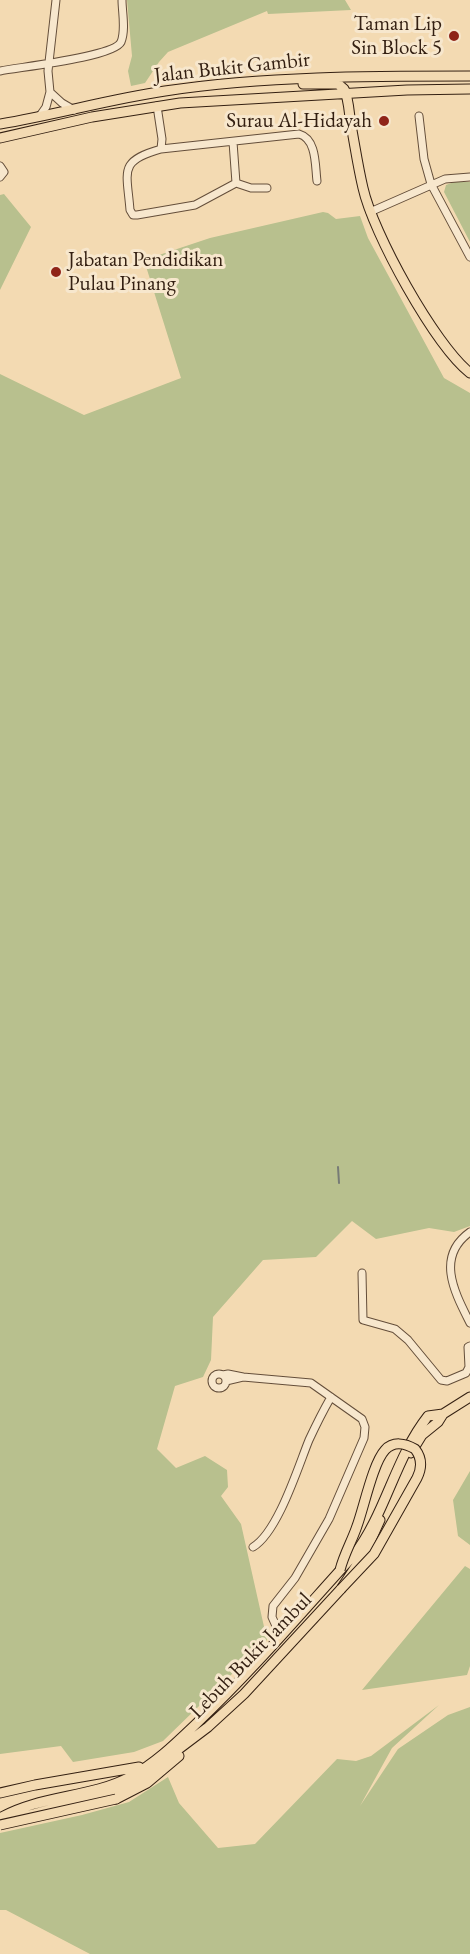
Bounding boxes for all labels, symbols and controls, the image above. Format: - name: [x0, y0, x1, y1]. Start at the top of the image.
- place label: Taman Lip Sin Block 5: [351, 11, 442, 61]
- marker: Taman Lip Sin Block 5: [447, 29, 461, 43]
- street label: Jalan Bukit Gambir: [153, 47, 311, 89]
- place label: Surau Al-Hidayah: [226, 108, 372, 134]
- marker: Surau Al-Hidayah: [377, 114, 391, 128]
- place label: Jabatan Pendidikan Pulau Pinang: [68, 247, 223, 297]
- marker: Jabatan Pendidikan Pulau Pinang: [49, 265, 63, 279]
- street label: Lebuh Bukit Jambul: [185, 1588, 317, 1724]

